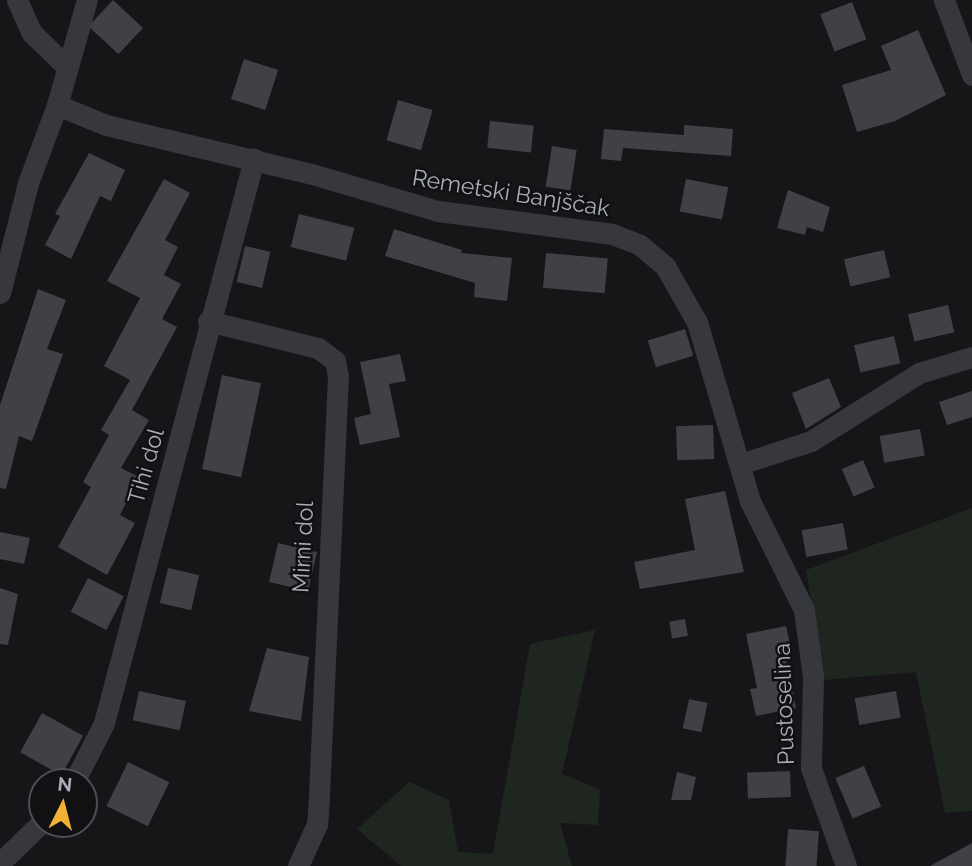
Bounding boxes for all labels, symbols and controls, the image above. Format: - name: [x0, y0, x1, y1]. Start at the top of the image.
- street label: Remetski Banjščak: [410, 164, 612, 222]
- street label: Tihi dol: [122, 425, 170, 507]
- street label: Mirni dol: [287, 500, 319, 594]
- street label: Pustoselina: [768, 643, 800, 765]
- north arrow: [28, 768, 98, 838]
- text: N: [57, 772, 73, 796]

